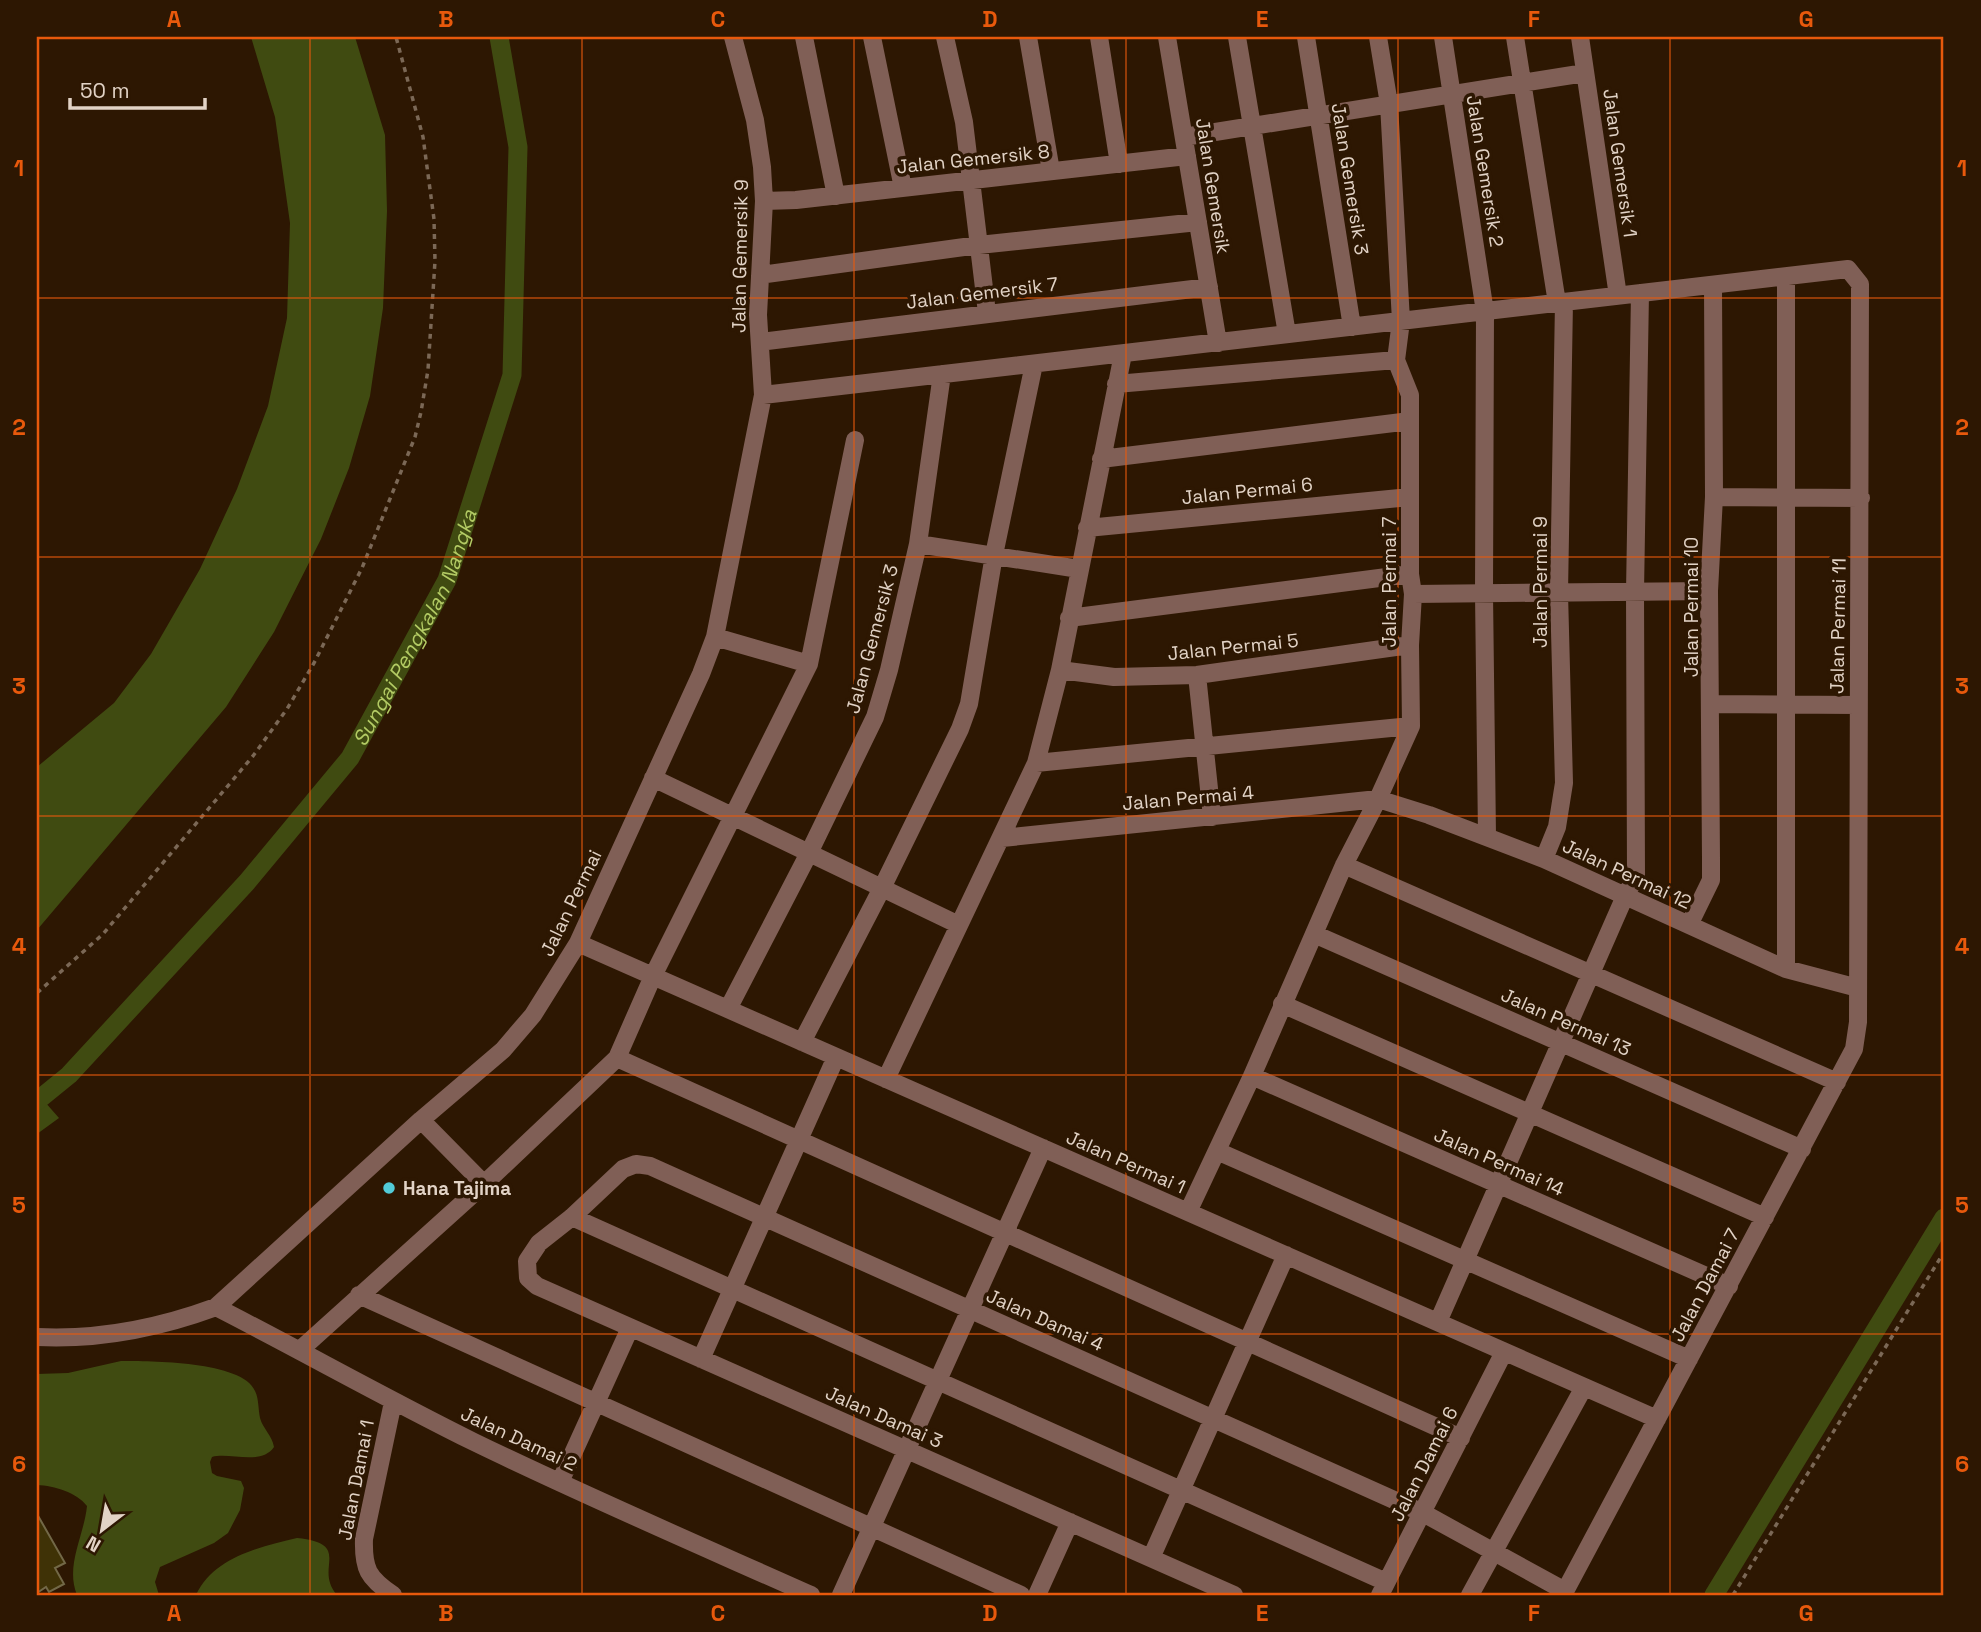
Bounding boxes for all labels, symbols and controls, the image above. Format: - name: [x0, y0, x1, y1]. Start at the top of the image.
- text: A: [167, 4, 182, 34]
- text: B: [438, 4, 454, 34]
- text: C: [711, 4, 725, 34]
- text: D: [982, 4, 998, 34]
- text: E: [1256, 4, 1268, 34]
- text: F: [1528, 4, 1540, 34]
- text: G: [1798, 4, 1814, 34]
- scale bar: [70, 66, 205, 110]
- text: 50 m: [80, 77, 130, 104]
- street label: Jalan Gemersik 1: [1597, 87, 1643, 239]
- street label: Jalan Gemersik 2: [1461, 93, 1509, 249]
- street label: Jalan Gemersik 3: [1326, 101, 1374, 257]
- street label: Jalan Gemersik: [1190, 116, 1236, 256]
- street label: Jalan Gemersik 8: [895, 139, 1051, 179]
- text: 1: [14, 153, 24, 183]
- text: 1: [1957, 153, 1967, 183]
- street label: Jalan Gemersik 9: [726, 179, 754, 333]
- street label: Jalan Gemersik 7: [905, 271, 1060, 315]
- text: 2: [12, 412, 26, 442]
- text: 2: [1955, 412, 1969, 442]
- street label: Jalan Permai 6: [1180, 472, 1314, 510]
- water label: Sungai Pengkalan Nangka: [346, 505, 482, 750]
- street label: Jalan Permai 7: [1377, 516, 1402, 647]
- street label: Jalan Permai 9: [1528, 516, 1553, 648]
- street label: Jalan Permai 10: [1679, 537, 1704, 677]
- street label: Jalan Permai 11: [1824, 558, 1852, 694]
- street label: Jalan Gemersik 3: [840, 562, 904, 716]
- street label: Jalan Permai 5: [1166, 628, 1300, 666]
- text: 3: [12, 671, 26, 701]
- text: 3: [1955, 671, 1969, 701]
- street label: Jalan Permai 4: [1121, 780, 1255, 816]
- street label: Jalan Permai 12: [1558, 833, 1696, 915]
- street label: Jalan Permai: [534, 846, 608, 960]
- text: 4: [12, 931, 27, 961]
- text: 4: [1955, 931, 1970, 961]
- street label: Jalan Permai 13: [1497, 982, 1635, 1062]
- street label: Jalan Permai 14: [1430, 1122, 1568, 1202]
- street label: Jalan Permai 1: [1062, 1125, 1190, 1199]
- place label: Hana Tajima: [403, 1176, 511, 1201]
- marker: Hana Tajima: [381, 1180, 397, 1196]
- text: 5: [12, 1190, 26, 1220]
- text: 5: [1955, 1190, 1969, 1220]
- street label: Jalan Damai 7: [1665, 1224, 1745, 1346]
- street label: Jalan Damai 4: [982, 1283, 1108, 1357]
- street label: Jalan Damai 3: [822, 1380, 946, 1454]
- street label: Jalan Damai 2: [457, 1401, 581, 1477]
- street label: Jalan Damai 6: [1384, 1402, 1464, 1526]
- street label: Jalan Damai 1: [332, 1418, 380, 1542]
- text: 6: [12, 1449, 26, 1479]
- text: 6: [1955, 1449, 1969, 1479]
- north arrow: [66, 1496, 136, 1566]
- text: N: [82, 1530, 105, 1558]
- text: A: [167, 1598, 182, 1628]
- text: B: [438, 1598, 454, 1628]
- text: C: [711, 1598, 725, 1628]
- text: D: [982, 1598, 998, 1628]
- text: E: [1256, 1598, 1268, 1628]
- text: F: [1528, 1598, 1540, 1628]
- text: G: [1798, 1598, 1814, 1628]

